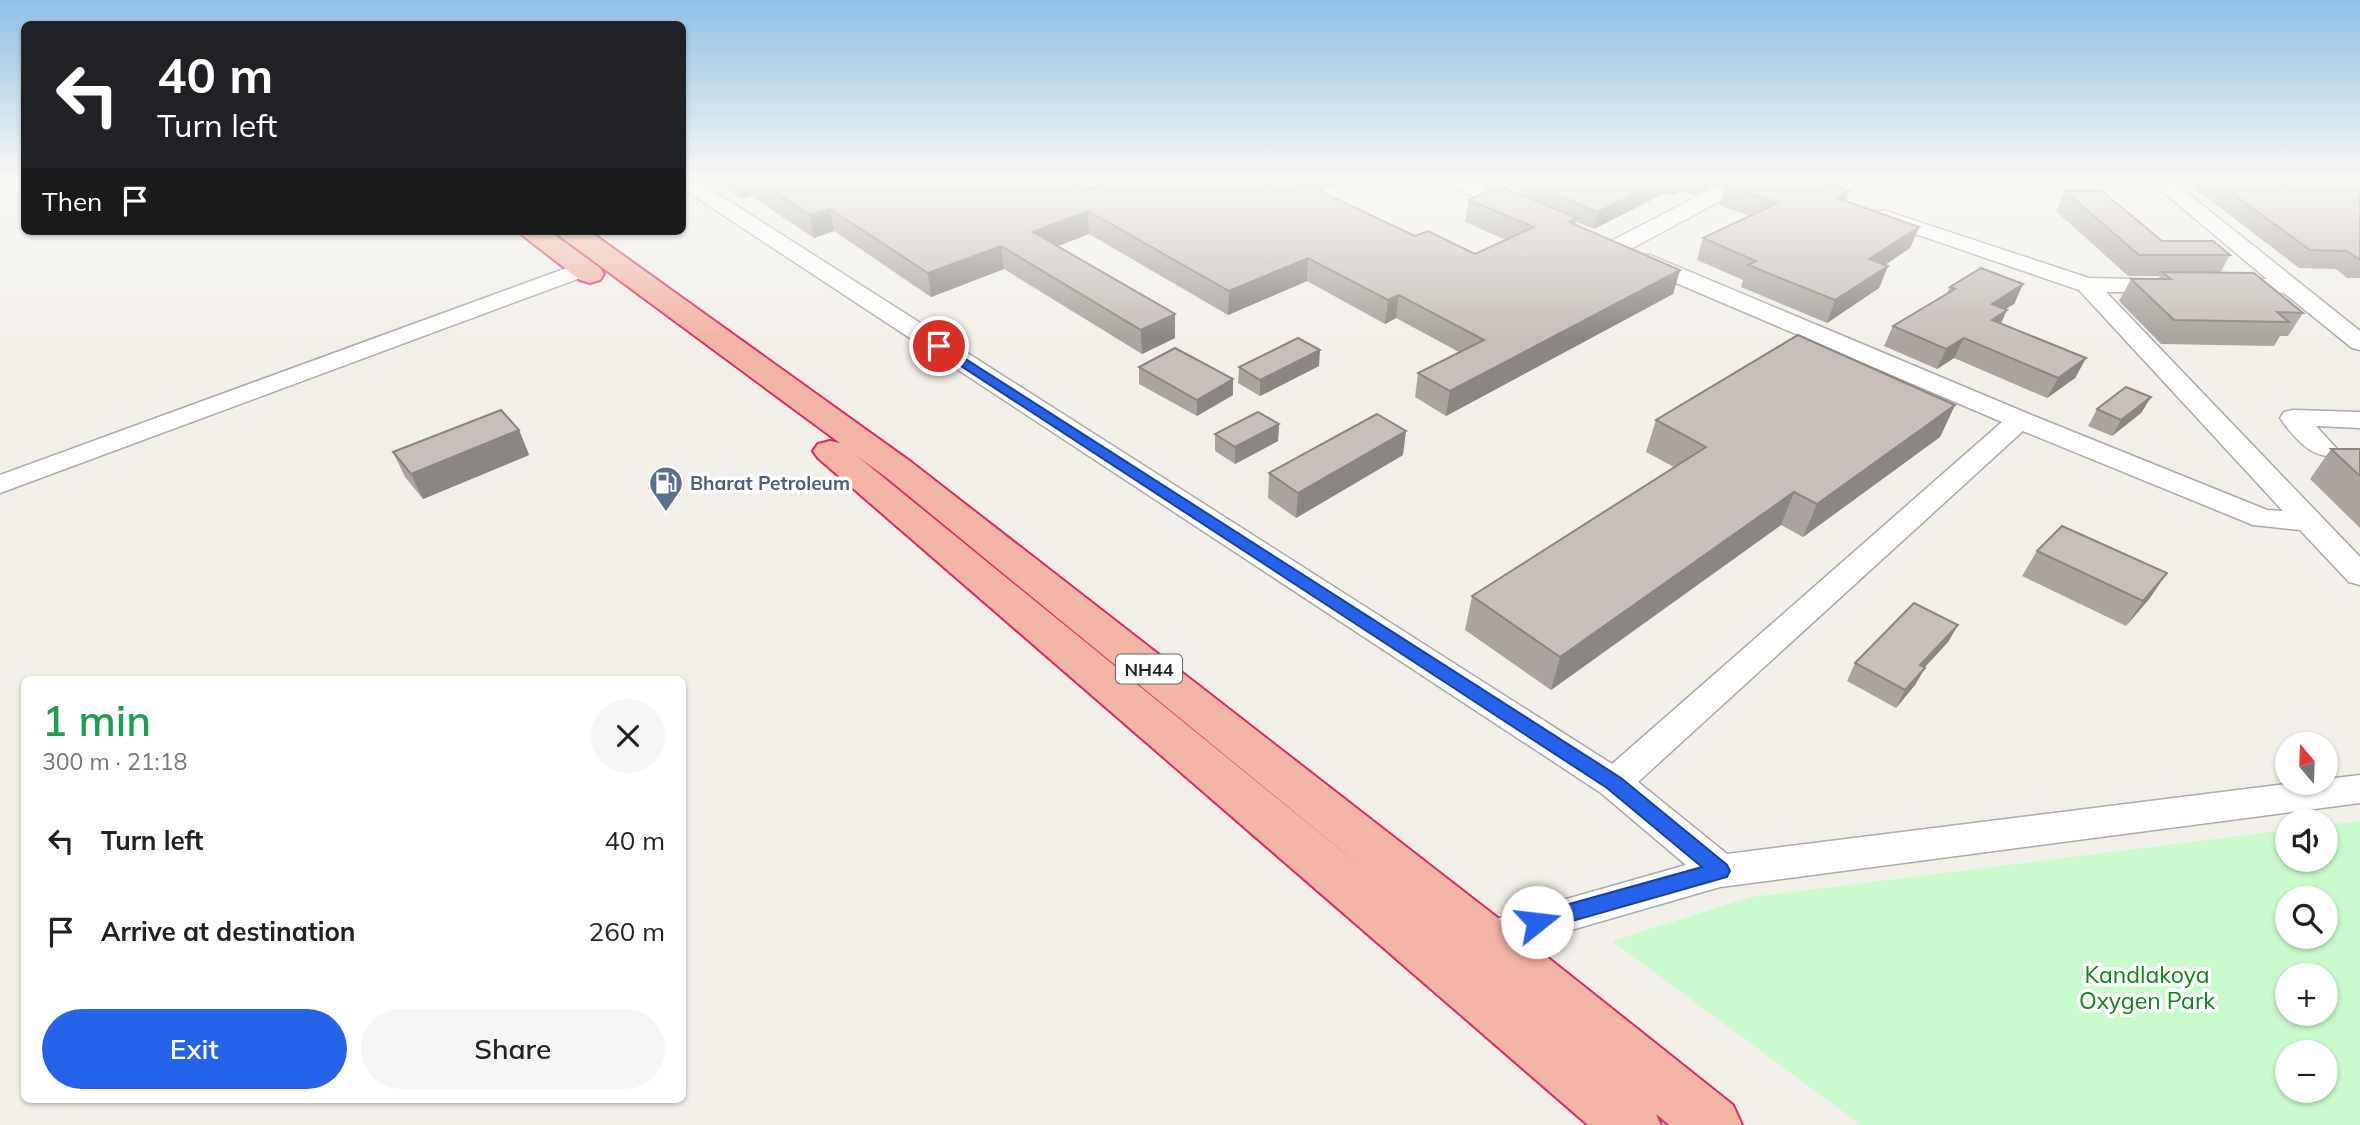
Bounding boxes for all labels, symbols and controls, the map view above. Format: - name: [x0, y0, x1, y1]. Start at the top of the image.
- text: 40 m: [157, 44, 273, 105]
- icon: left: [42, 49, 133, 140]
- text: Turn left: [157, 105, 277, 145]
- icon: arrive: [116, 182, 154, 220]
- text: Then: [42, 185, 102, 218]
- pin: [909, 316, 969, 376]
- icon: arrive: [920, 327, 958, 365]
- fuel station icon: Bharat Petroleum: [647, 464, 685, 513]
- place label: Bharat Petroleum: [690, 471, 850, 495]
- road number: NH44: [1116, 654, 1182, 684]
- text: 1 min: [42, 694, 151, 747]
- button: close: [591, 699, 665, 773]
- north arrow: [2275, 732, 2338, 794]
- map controls: [2275, 732, 2338, 1103]
- text: 300 m · 21:18: [42, 747, 187, 776]
- button: sound: [2275, 809, 2338, 872]
- icon: left: [42, 822, 80, 860]
- text: Turn left: [101, 824, 203, 857]
- text: 40 m: [604, 824, 665, 857]
- position arrow: [1500, 885, 1574, 959]
- button: search: [2275, 886, 2338, 949]
- icon: arrive: [42, 913, 80, 951]
- text: Arrive at destination: [101, 915, 356, 948]
- text: 260 m: [589, 915, 665, 948]
- park label: Kandlakoya Oxygen Park: [2079, 960, 2216, 1015]
- button: +: [2275, 963, 2338, 1026]
- button: Exit: [42, 1009, 347, 1089]
- button: Share: [361, 1009, 665, 1089]
- button: −: [2275, 1040, 2338, 1103]

